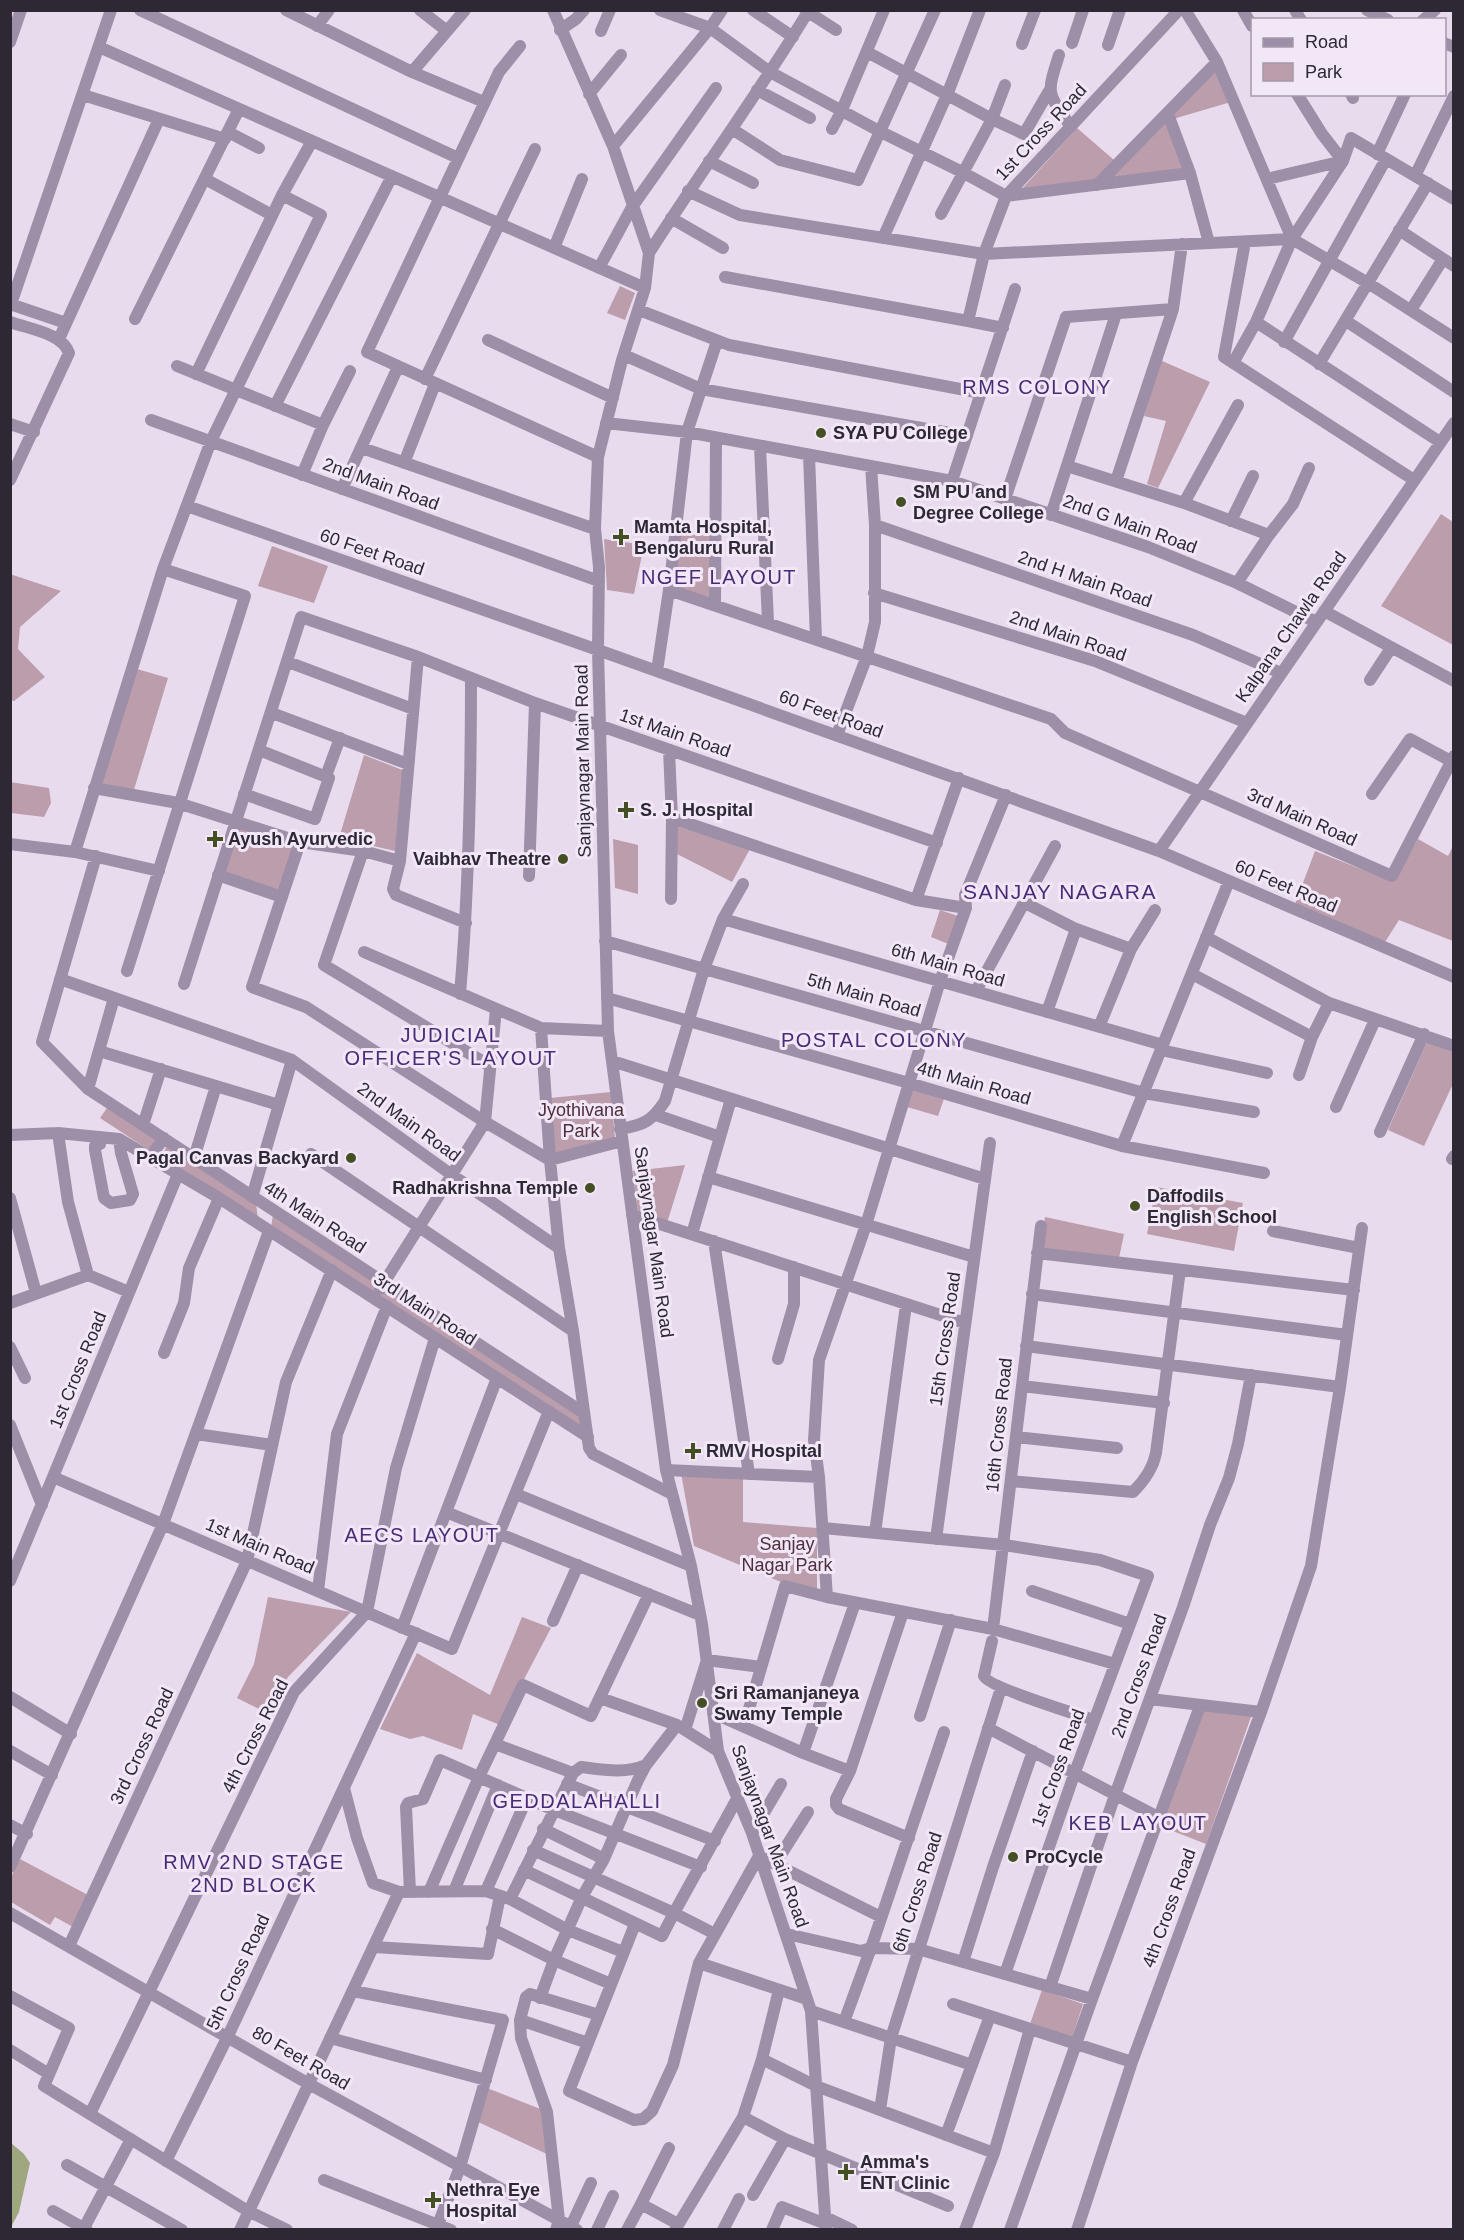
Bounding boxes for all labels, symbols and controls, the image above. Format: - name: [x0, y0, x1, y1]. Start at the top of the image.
- legend: [1251, 18, 1446, 96]
- text: Road: [1305, 32, 1348, 52]
- text: Park: [1305, 62, 1343, 82]
- street label: 1st Cross Road: [991, 80, 1091, 184]
- district label: RMS COLONY: [962, 376, 1112, 398]
- place label: SYA PU College: [833, 423, 968, 443]
- marker: SYA PU College: [814, 426, 828, 440]
- street label: 2nd Main Road: [320, 454, 442, 514]
- place label: SM PU and Degree College: [913, 482, 1044, 523]
- street label: 2nd G Main Road: [1060, 490, 1200, 558]
- marker: SM PU and Degree College: [894, 495, 908, 509]
- place label: Mamta Hospital, Bengaluru Rural: [634, 517, 774, 558]
- street label: 60 Feet Road: [317, 525, 427, 579]
- marker: Mamta Hospital, Bengaluru Rural: [612, 528, 630, 546]
- street label: 2nd H Main Road: [1016, 547, 1154, 611]
- street label: Kalpana Chawla Road: [1231, 548, 1351, 706]
- district label: NGEF LAYOUT: [641, 566, 797, 588]
- street label: 2nd Main Road: [1007, 607, 1129, 665]
- street label: Sanjaynagar Main Road: [571, 664, 595, 858]
- street label: 60 Feet Road: [776, 686, 886, 742]
- street label: 1st Main Road: [617, 705, 733, 761]
- street label: 3rd Main Road: [1244, 784, 1360, 850]
- place label: S. J. Hospital: [640, 800, 753, 820]
- marker: S. J. Hospital: [617, 801, 635, 819]
- place label: Ayush Ayurvedic: [228, 829, 373, 849]
- marker: Ayush Ayurvedic: [206, 830, 224, 848]
- place label: Vaibhav Theatre: [413, 849, 551, 869]
- marker: Vaibhav Theatre: [556, 852, 570, 866]
- street label: 60 Feet Road: [1232, 855, 1340, 917]
- district label: SANJAY NAGARA: [963, 880, 1157, 903]
- street label: 6th Main Road: [889, 939, 1007, 991]
- street label: 5th Main Road: [805, 969, 923, 1021]
- district label: JUDICIAL OFFICER'S LAYOUT: [344, 1024, 558, 1069]
- district label: POSTAL COLONY: [781, 1029, 967, 1051]
- street label: 4th Main Road: [915, 1057, 1033, 1109]
- street label: 2nd Main Road: [354, 1078, 464, 1166]
- park label: Jyothivana Park: [538, 1100, 625, 1141]
- street label: Sanjaynagar Main Road: [631, 1145, 677, 1339]
- place label: Pagal Canvas Backyard: [136, 1148, 339, 1168]
- marker: Pagal Canvas Backyard: [344, 1151, 358, 1165]
- street label: 4th Main Road: [260, 1177, 370, 1257]
- place label: Radhakrishna Temple: [392, 1178, 578, 1198]
- marker: Radhakrishna Temple: [583, 1181, 597, 1195]
- place label: Daffodils English School: [1147, 1186, 1277, 1227]
- marker: Daffodils English School: [1128, 1199, 1142, 1213]
- street label: 3rd Main Road: [370, 1268, 480, 1350]
- street label: 15th Cross Road: [926, 1271, 964, 1407]
- street label: 1st Cross Road: [45, 1309, 111, 1431]
- street label: 16th Cross Road: [982, 1357, 1016, 1493]
- place label: RMV Hospital: [706, 1441, 822, 1461]
- marker: RMV Hospital: [684, 1442, 702, 1460]
- street label: 1st Main Road: [203, 1514, 317, 1578]
- district label: AECS LAYOUT: [344, 1524, 500, 1546]
- park label: Sanjay Nagar Park: [741, 1534, 834, 1575]
- street label: 2nd Cross Road: [1107, 1611, 1171, 1741]
- street label: 4th Cross Road: [218, 1676, 292, 1796]
- place label: Sri Ramanjaneya Swamy Temple: [714, 1683, 860, 1724]
- street label: 3rd Cross Road: [106, 1685, 178, 1807]
- marker: Sri Ramanjaneya Swamy Temple: [695, 1696, 709, 1710]
- street label: 1st Cross Road: [1027, 1706, 1089, 1830]
- street label: Sanjaynagar Main Road: [728, 1742, 812, 1930]
- district label: GEDDALAHALLI: [492, 1790, 662, 1812]
- district label: KEB LAYOUT: [1068, 1812, 1208, 1834]
- street label: 6th Cross Road: [888, 1829, 946, 1955]
- street label: 4th Cross Road: [1138, 1846, 1200, 1970]
- place label: ProCycle: [1025, 1847, 1103, 1867]
- marker: ProCycle: [1006, 1850, 1020, 1864]
- district label: RMV 2ND STAGE 2ND BLOCK: [163, 1851, 345, 1896]
- street label: 5th Cross Road: [203, 1911, 273, 2033]
- street label: 80 Feet Road: [249, 2022, 353, 2094]
- place label: Amma's ENT Clinic: [860, 2152, 950, 2193]
- marker: Amma's ENT Clinic: [837, 2163, 855, 2181]
- place label: Nethra Eye Hospital: [446, 2180, 540, 2221]
- marker: Nethra Eye Hospital: [424, 2191, 442, 2209]

